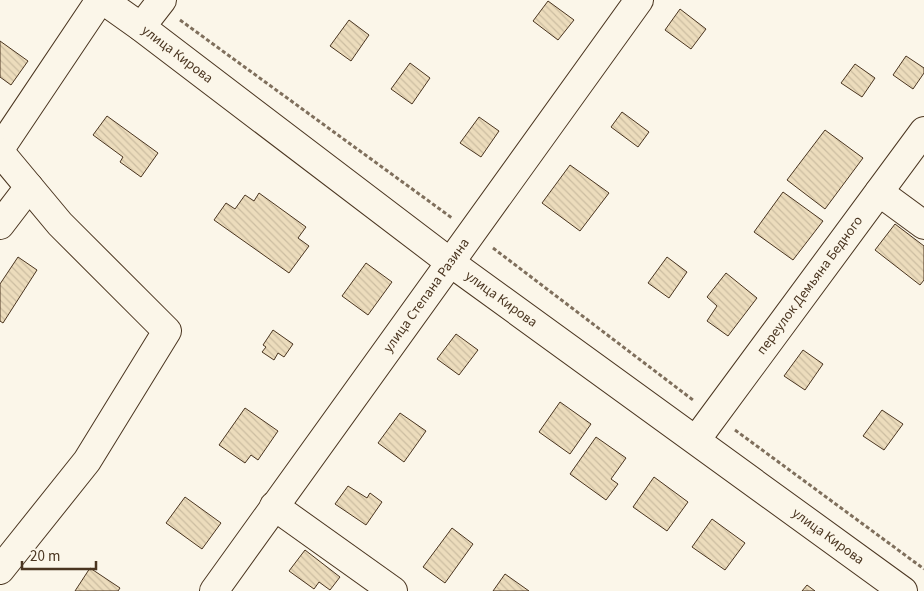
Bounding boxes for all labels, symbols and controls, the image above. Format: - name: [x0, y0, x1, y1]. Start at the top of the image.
- street label: улица Кирова: [137, 21, 217, 88]
- street label: переулок Демьяна Бедного: [752, 212, 868, 359]
- street label: улица Степана Разина: [379, 234, 475, 357]
- street label: улица Кирова: [461, 266, 541, 332]
- street label: улица Кирова: [788, 503, 868, 570]
- scale bar: [22, 538, 96, 570]
- text: 20 m: [30, 546, 60, 567]

